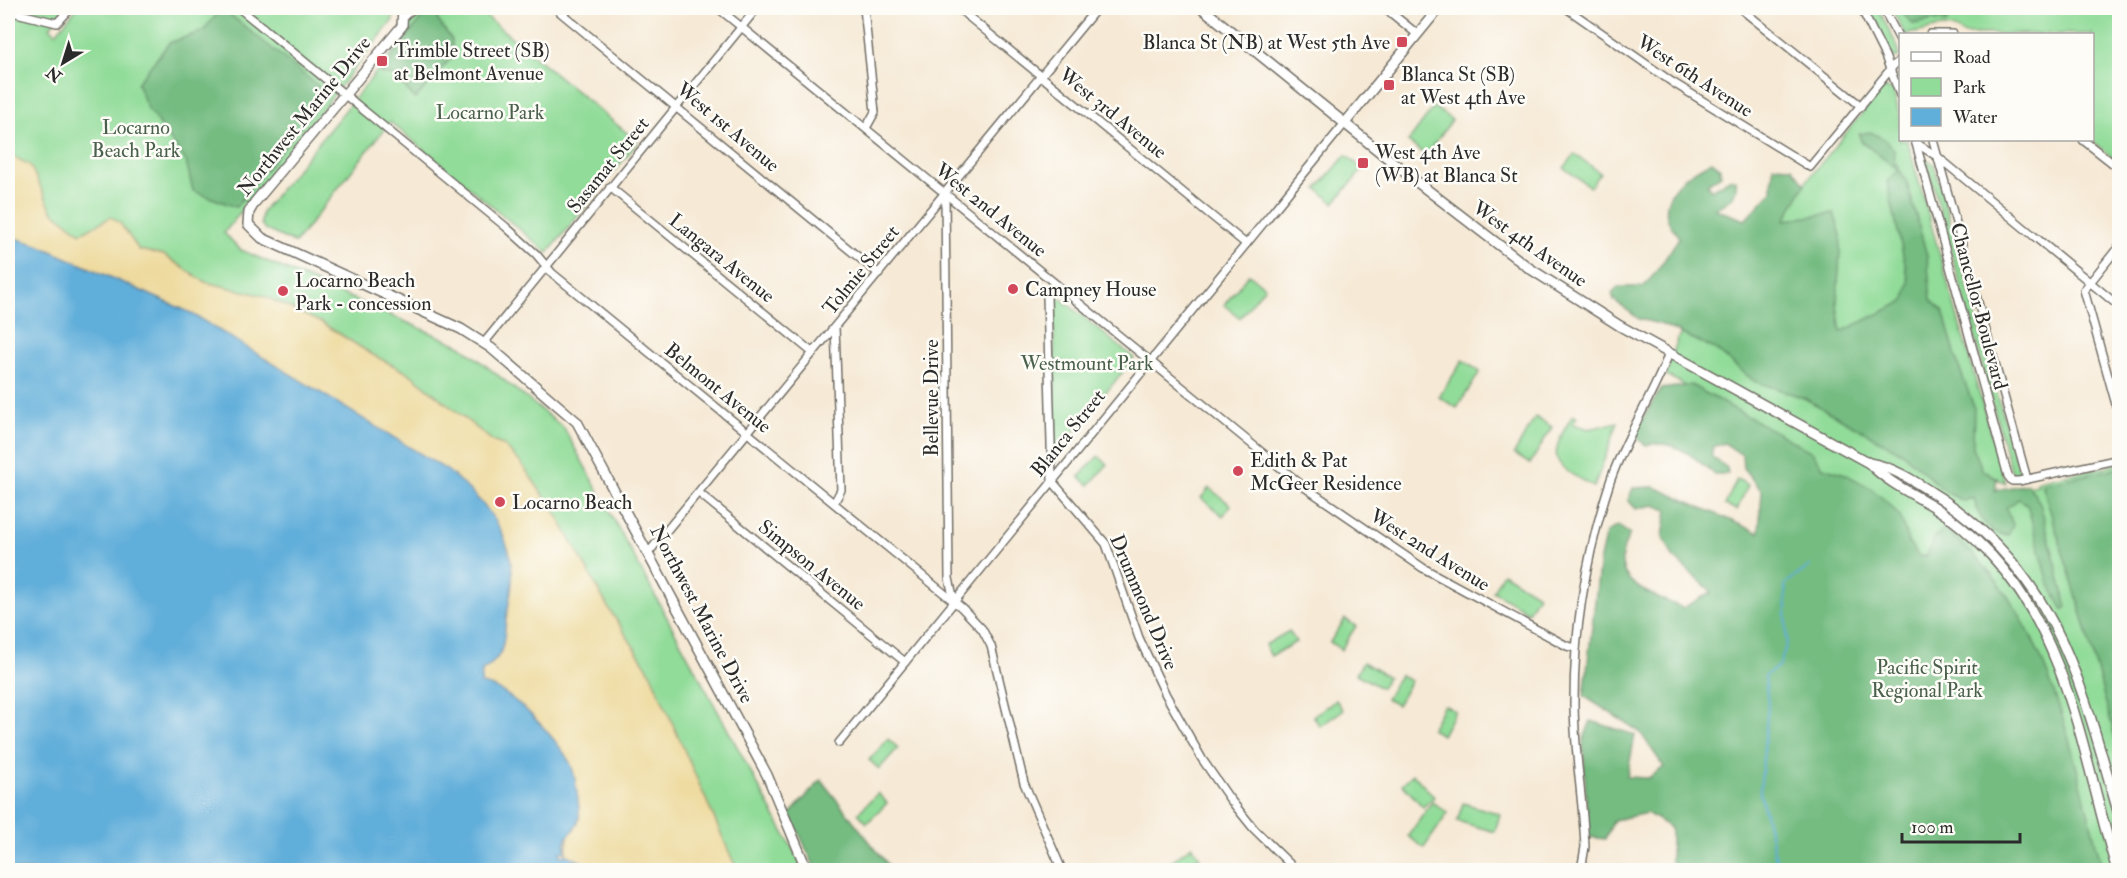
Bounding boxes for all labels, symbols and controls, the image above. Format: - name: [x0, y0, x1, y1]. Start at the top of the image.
- street label: West 6th Avenue: [1631, 29, 1758, 123]
- place label: Blanca St (NB) at West 5th Ave: [1143, 30, 1390, 55]
- street label: Northwest Marine Drive: [232, 31, 376, 201]
- north arrow: [33, 33, 93, 93]
- legend: [1899, 33, 2094, 141]
- marker: Blanca St (NB) at West 5th Ave: [1395, 35, 1409, 49]
- place label: Trimble Street (SB) at Belmont Avenue: [394, 38, 550, 86]
- text: Road: [1953, 46, 1991, 69]
- marker: Trimble Street (SB) at Belmont Avenue: [375, 54, 389, 68]
- text: N: [42, 61, 67, 87]
- street label: West 3rd Avenue: [1053, 61, 1172, 164]
- place label: Blanca St (SB) at West 4th Ave: [1401, 62, 1525, 110]
- street label: West 1st Avenue: [671, 76, 785, 177]
- text: Park: [1953, 76, 1986, 99]
- marker: Blanca St (SB) at West 4th Ave: [1382, 78, 1396, 92]
- park label: Locarno Park: [436, 100, 545, 125]
- text: Water: [1952, 106, 1997, 129]
- street label: Sasamat Street: [561, 111, 655, 218]
- park label: Locarno Beach Park: [92, 115, 181, 163]
- place label: West 4th Ave (WB) at Blanca St: [1374, 140, 1518, 188]
- marker: West 4th Ave (WB) at Blanca St: [1356, 156, 1370, 170]
- street label: West 2nd Avenue: [929, 157, 1052, 263]
- street label: West 4th Avenue: [1467, 195, 1592, 293]
- street label: Langara Avenue: [664, 208, 780, 308]
- street label: Tolmie Street: [817, 220, 905, 320]
- street label: Chancellor Boulevard: [1945, 220, 2013, 392]
- place label: Locarno Beach Park - concession: [295, 268, 431, 316]
- place label: Campney House: [1025, 277, 1156, 303]
- marker: Campney House: [1006, 282, 1020, 296]
- marker: Locarno Beach Park - concession: [276, 284, 290, 298]
- street label: Belmont Avenue: [659, 337, 777, 439]
- street label: Bellevue Drive: [919, 339, 944, 457]
- park label: Westmount Park: [1020, 351, 1154, 376]
- street label: Blanca Street: [1025, 384, 1111, 482]
- place label: Edith & Pat McGeer Residence: [1250, 448, 1402, 496]
- marker: Edith & Pat McGeer Residence: [1231, 464, 1245, 478]
- place label: Locarno Beach: [512, 490, 633, 515]
- marker: Locarno Beach: [493, 495, 507, 509]
- street label: West 2nd Avenue: [1365, 503, 1495, 597]
- street label: Simpson Avenue: [753, 514, 871, 617]
- street label: Northwest Marine Drive: [644, 521, 760, 707]
- street label: Drummond Drive: [1104, 530, 1184, 674]
- park label: Pacific Spirit Regional Park: [1871, 655, 1983, 703]
- scale bar: [1902, 806, 2020, 844]
- text: 100 m: [1911, 816, 1954, 839]

